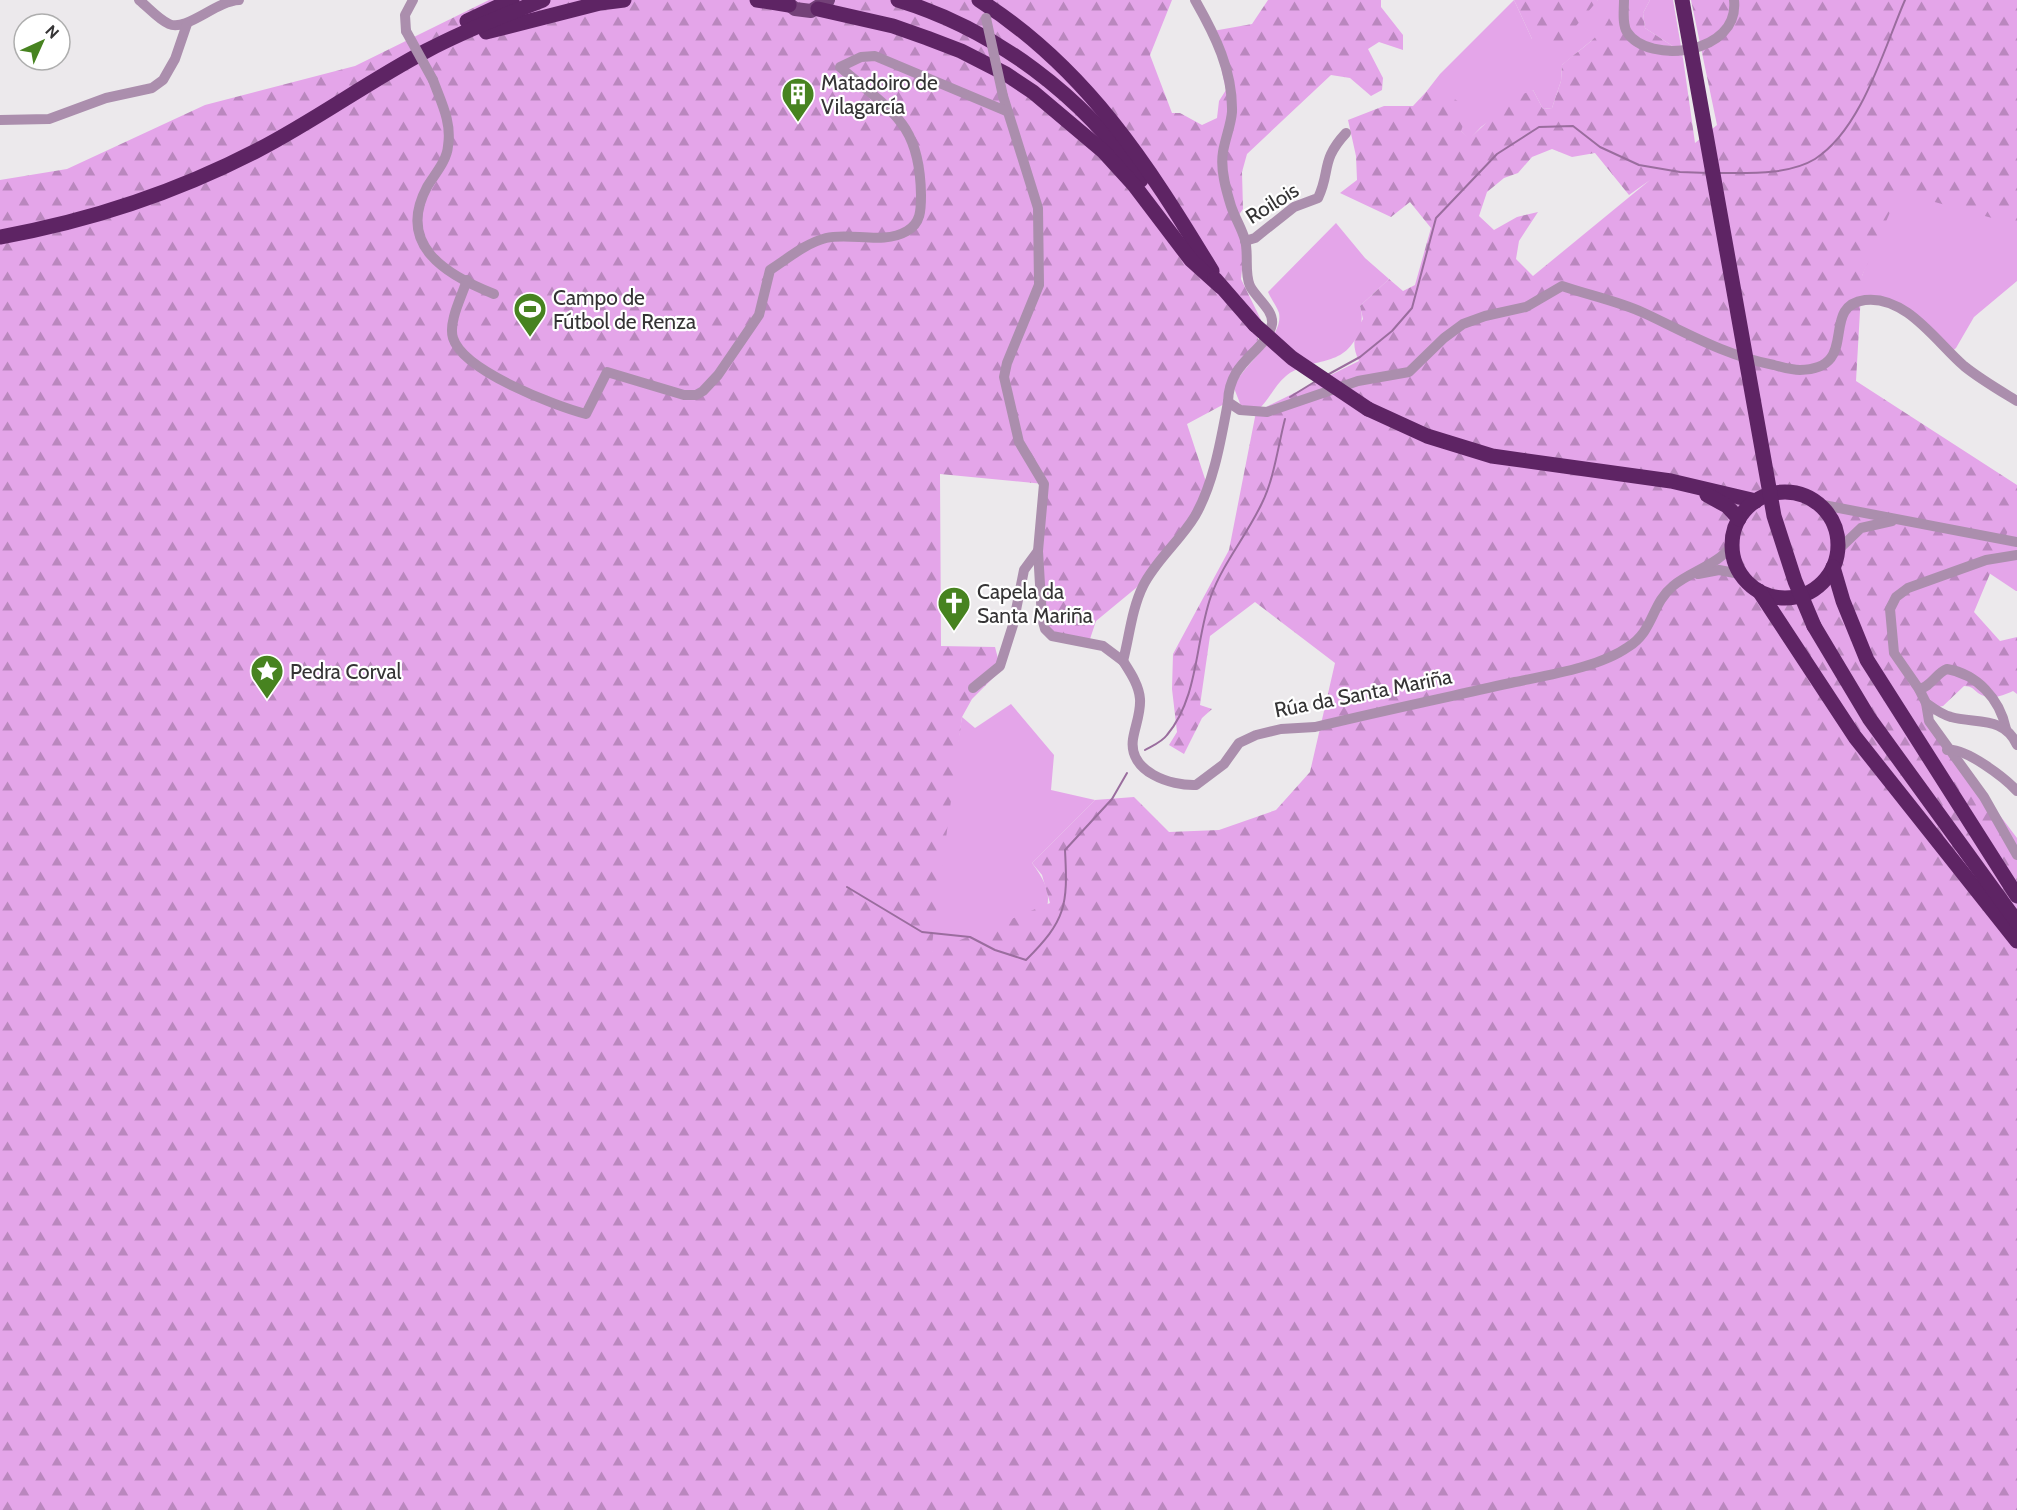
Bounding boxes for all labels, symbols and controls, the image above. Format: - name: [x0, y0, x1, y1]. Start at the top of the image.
- north arrow: [12, 12, 72, 72]
- text: N: [42, 21, 63, 42]
- place label: Matadoiro de Vilagarcía: [821, 70, 938, 119]
- building icon: Matadoiro de Vilagarcía: [780, 76, 816, 123]
- street label: Roilois: [1241, 177, 1303, 229]
- place label: Campo de Fútbol de Renza: [553, 285, 696, 334]
- sports icon: Campo de Fútbol de Renza: [512, 291, 548, 338]
- place label: Capela da Santa Mariña: [977, 579, 1093, 628]
- church icon: Capela da Santa Mariña: [936, 585, 972, 632]
- place icon: Pedra Corval: [249, 653, 285, 700]
- place label: Pedra Corval: [290, 659, 402, 684]
- street label: Rúa da Santa Mariña: [1272, 664, 1454, 722]

